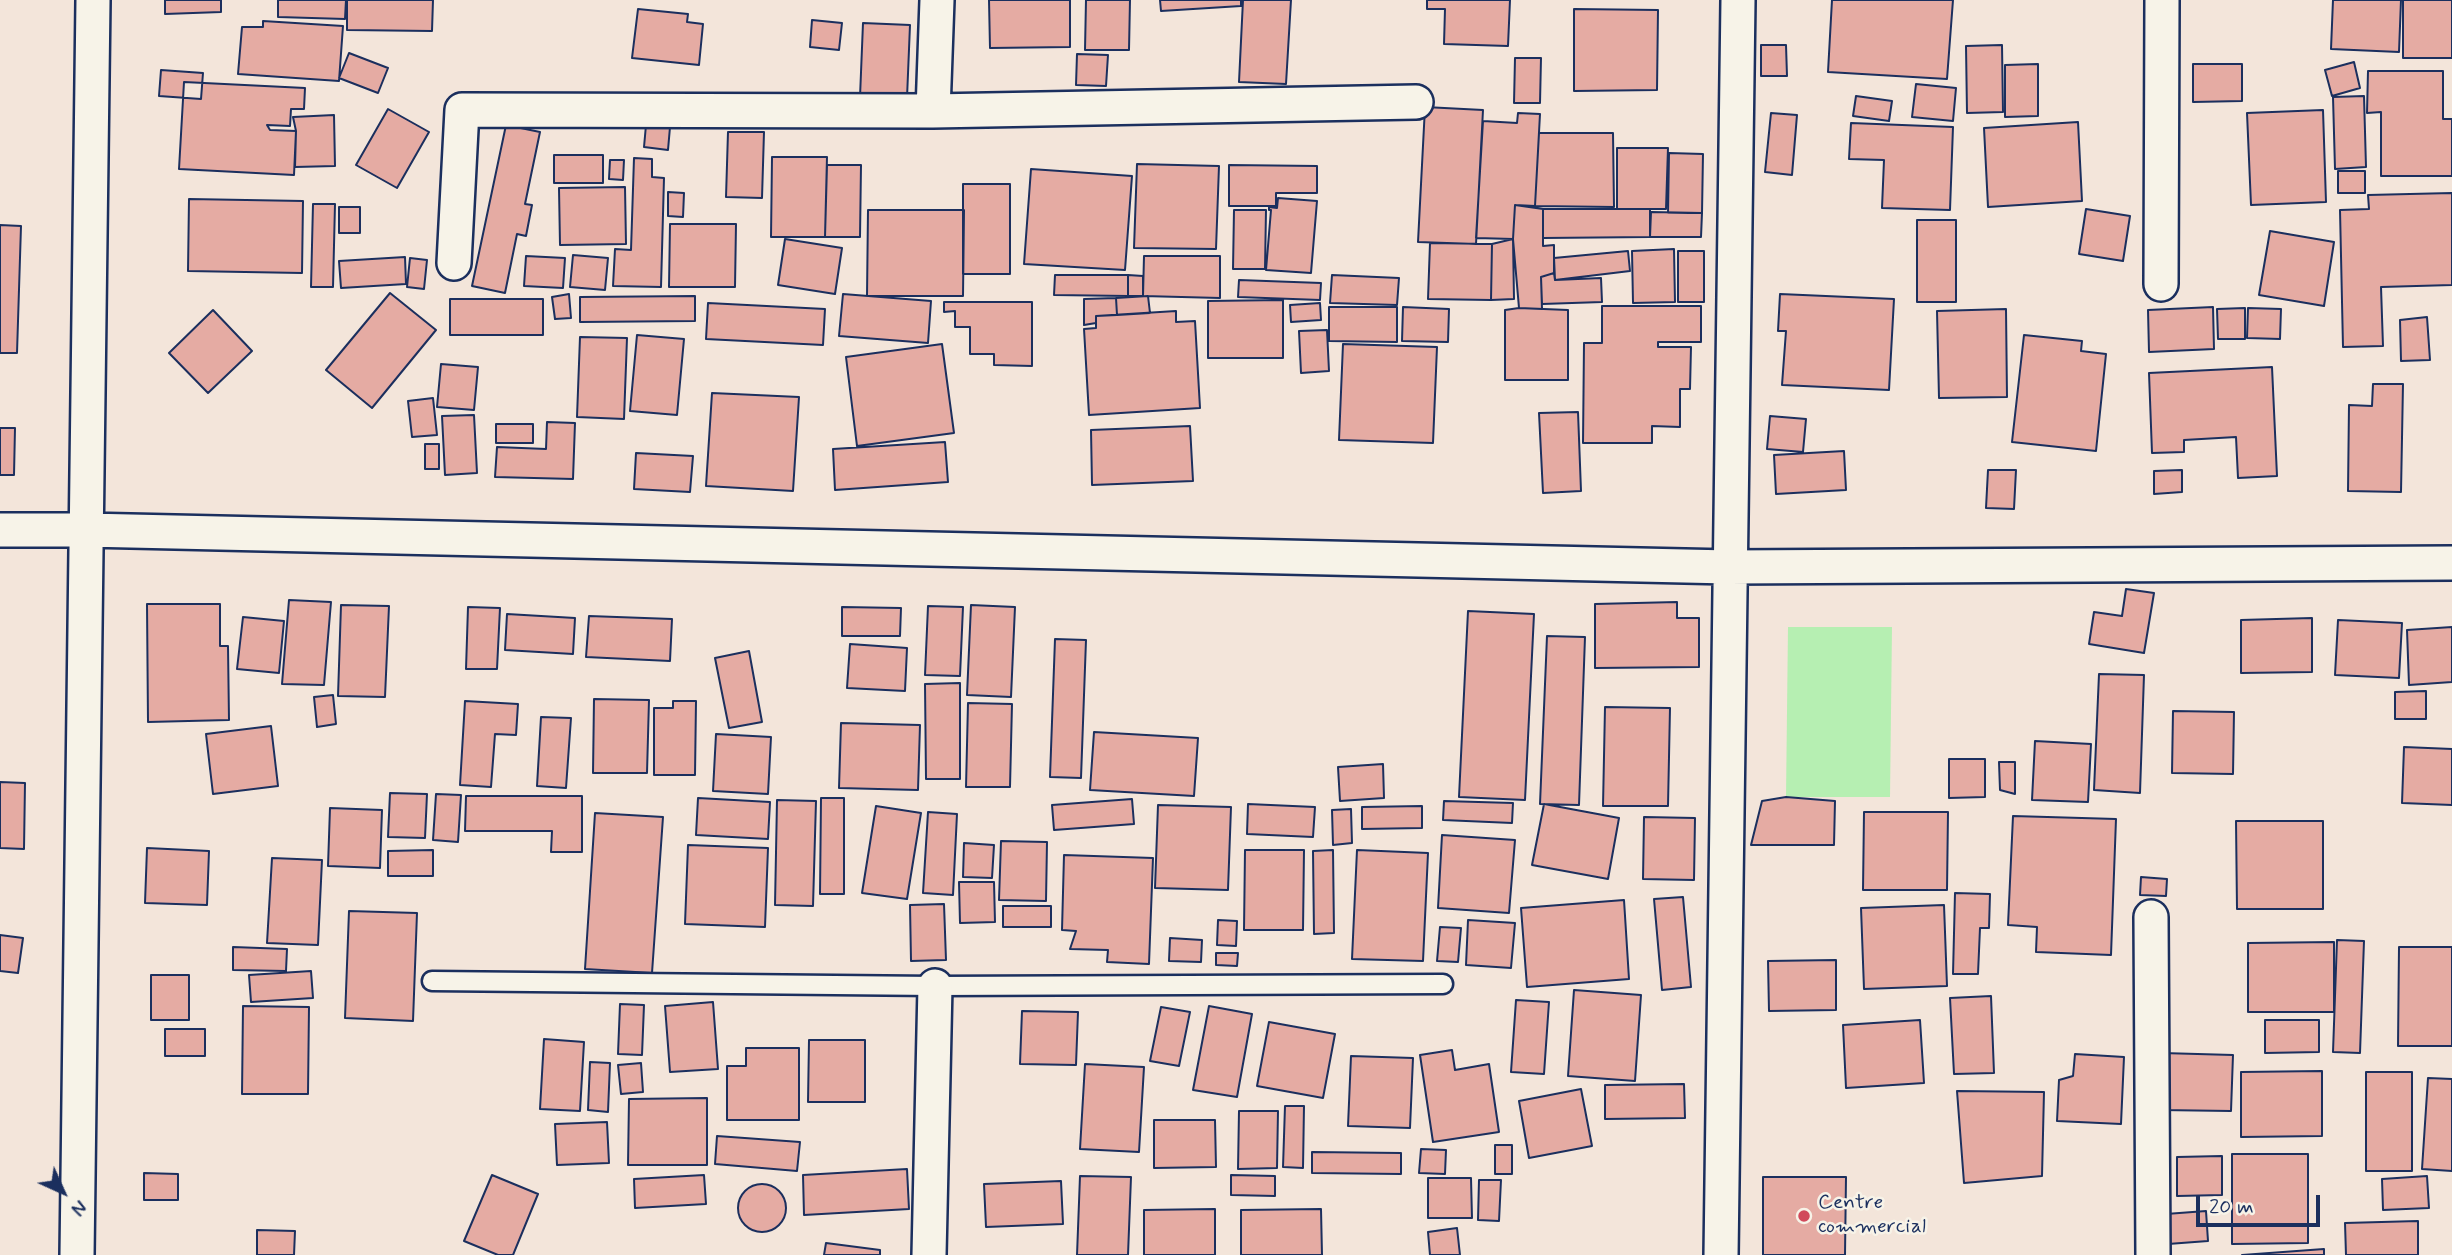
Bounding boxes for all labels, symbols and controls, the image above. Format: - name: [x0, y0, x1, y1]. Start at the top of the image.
- north arrow: [28, 1157, 98, 1227]
- scale bar: [2200, 1182, 2324, 1226]
- place label: Centre commercial: [1818, 1191, 1926, 1241]
- text: 20 m: [2209, 1193, 2254, 1221]
- text: N: [65, 1194, 92, 1221]
- marker: Centre commercial: [1796, 1208, 1812, 1224]

